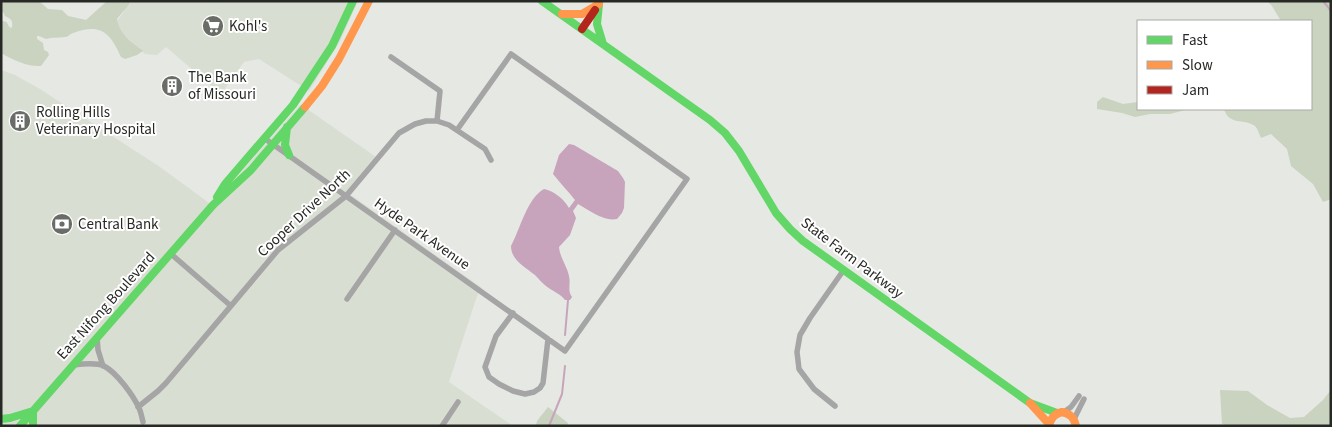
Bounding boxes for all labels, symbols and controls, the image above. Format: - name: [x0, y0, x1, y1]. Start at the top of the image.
- supermarket icon: Kohl's: [201, 14, 225, 38]
- place label: Kohl's: [229, 16, 267, 37]
- legend: [1137, 20, 1312, 110]
- text: Fast: [1182, 30, 1208, 51]
- text: Slow: [1182, 55, 1213, 76]
- place label: The Bank of Missouri: [188, 67, 256, 105]
- building icon: The Bank of Missouri: [160, 74, 184, 98]
- text: Jam: [1182, 80, 1209, 101]
- place label: Rolling Hills Veterinary Hospital: [36, 102, 156, 140]
- building icon: Rolling Hills Veterinary Hospital: [8, 109, 32, 133]
- street label: Cooper Drive North: [253, 164, 355, 262]
- street label: Hyde Park Avenue: [370, 193, 474, 275]
- bank icon: Central Bank: [50, 212, 74, 236]
- street label: State Farm Parkway: [796, 212, 908, 304]
- place label: Central Bank: [78, 214, 159, 235]
- street label: East Nifong Boulevard: [52, 248, 160, 364]

